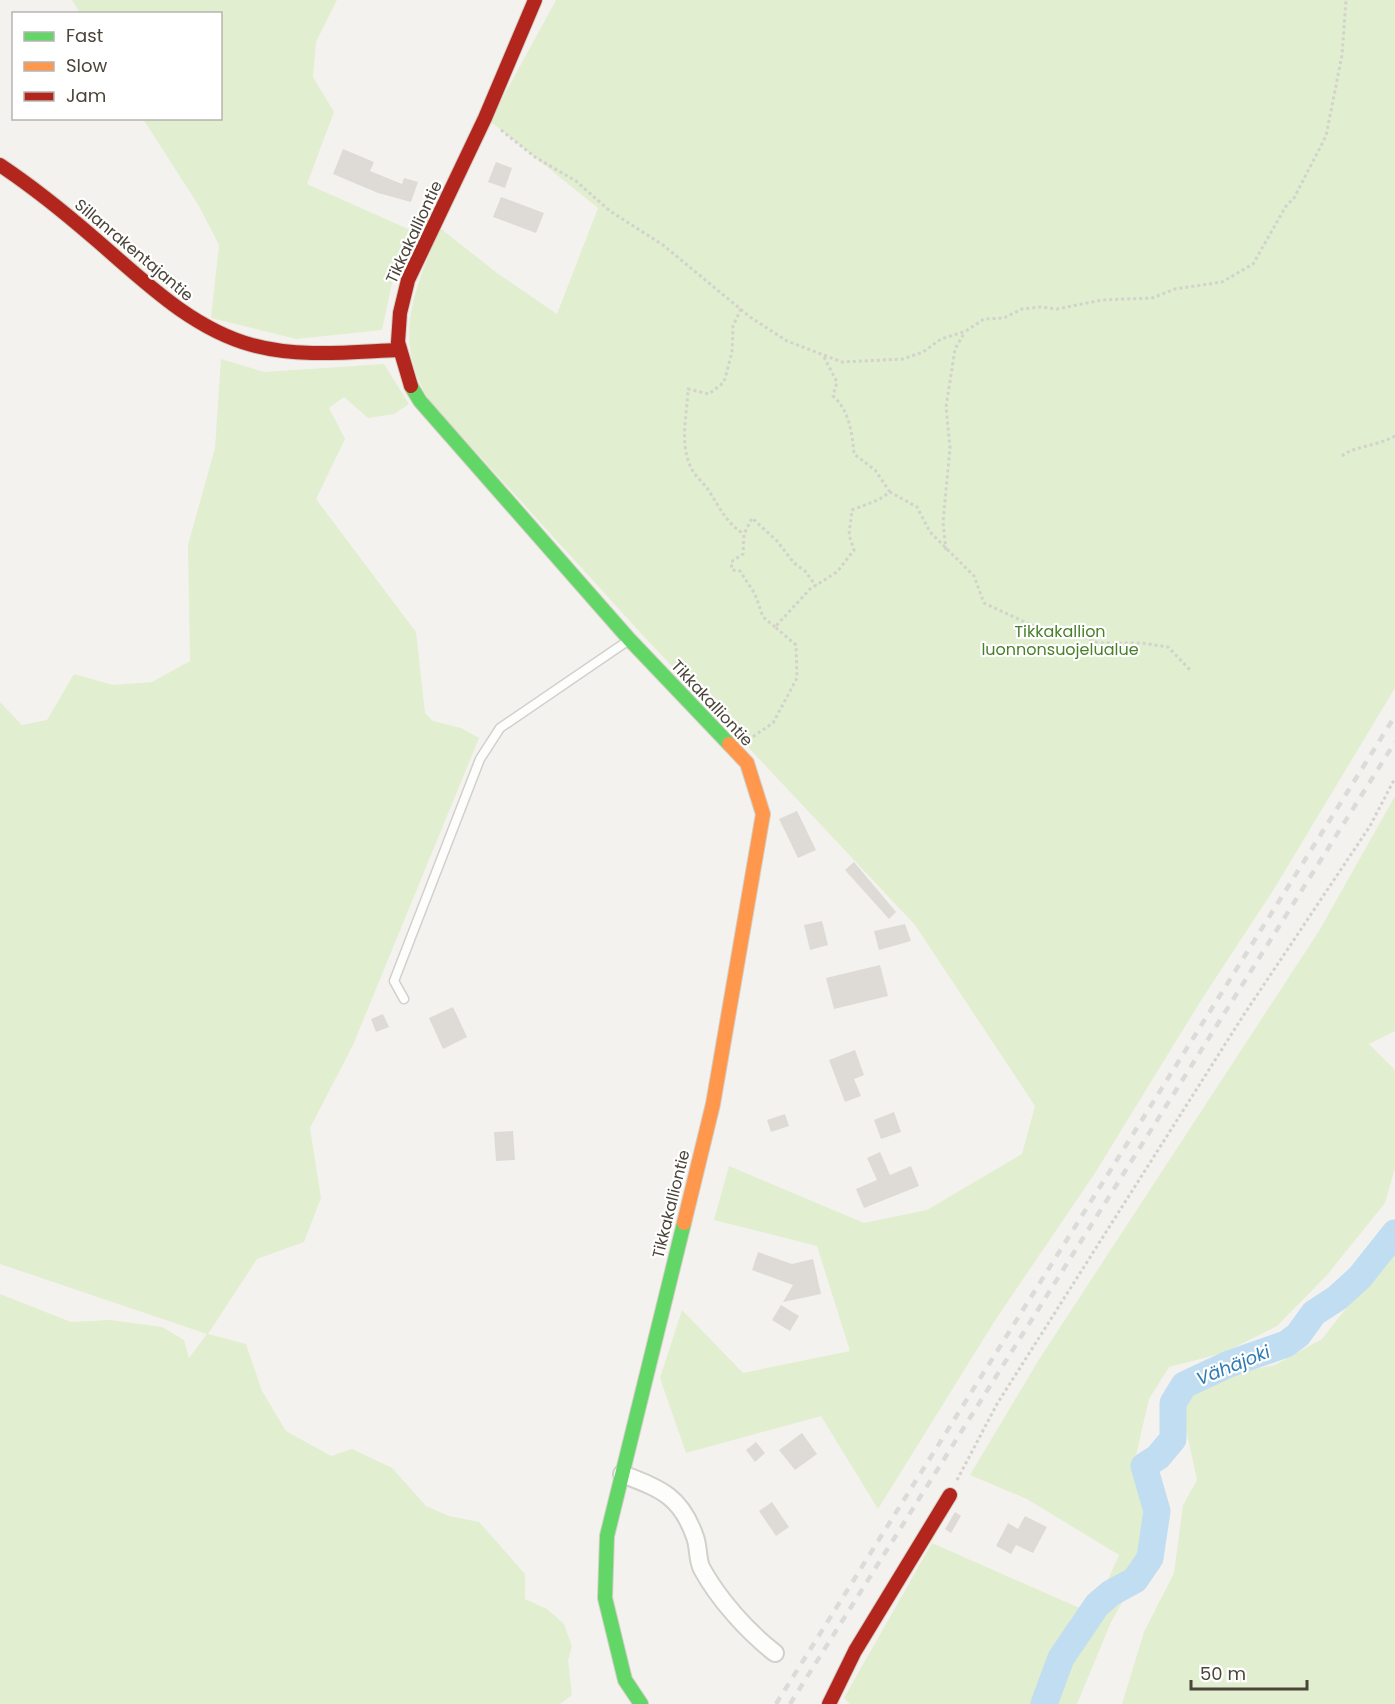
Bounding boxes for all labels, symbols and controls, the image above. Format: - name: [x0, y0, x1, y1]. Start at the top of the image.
- legend: [12, 12, 222, 120]
- text: Fast: [66, 23, 103, 48]
- text: Slow: [66, 53, 108, 78]
- text: Jam: [66, 83, 106, 108]
- street label: Tikkakalliontie: [380, 177, 448, 287]
- street label: Sillanrakentajantie: [70, 193, 198, 307]
- park label: Tikkakallion luonnonsuojelualue: [981, 620, 1139, 661]
- street label: Tikkakalliontie: [666, 655, 758, 751]
- street label: Tikkakalliontie: [646, 1147, 696, 1261]
- water label: Vähäjoki: [1192, 1339, 1274, 1391]
- scale bar: [1191, 1653, 1306, 1691]
- text: 50 m: [1200, 1661, 1246, 1686]

